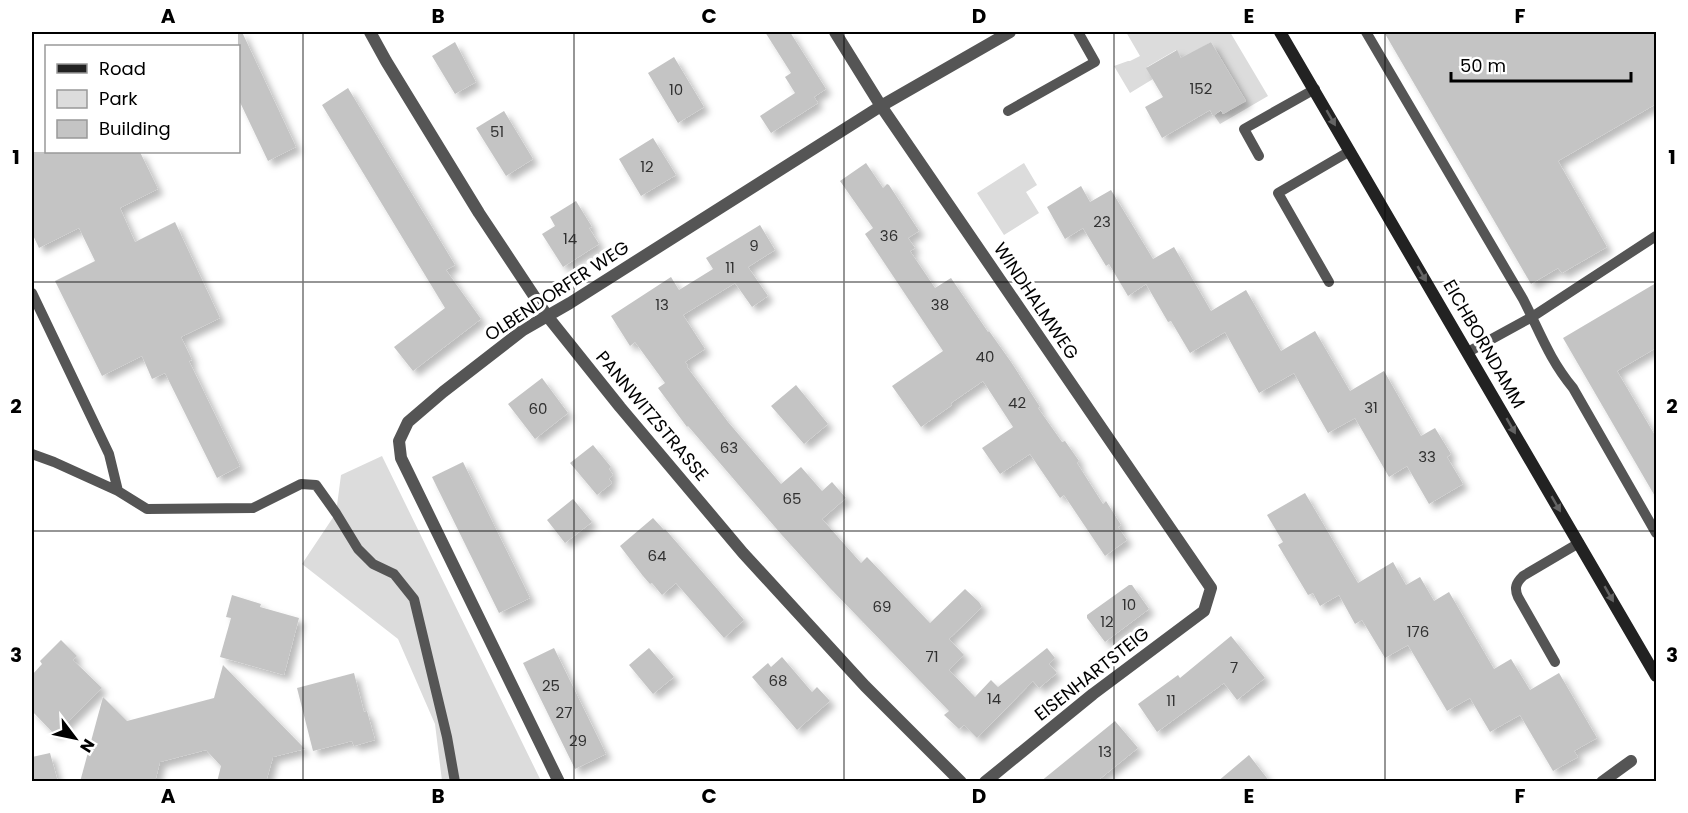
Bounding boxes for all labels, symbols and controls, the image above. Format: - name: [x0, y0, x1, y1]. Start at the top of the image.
- text: A: [161, 2, 176, 30]
- text: B: [431, 2, 445, 30]
- text: C: [701, 2, 717, 30]
- text: D: [972, 2, 986, 30]
- text: E: [1244, 2, 1254, 30]
- text: F: [1515, 2, 1526, 30]
- legend: [45, 45, 240, 153]
- scale bar: [1451, 45, 1631, 83]
- text: 50 m: [1460, 53, 1506, 78]
- text: Road: [99, 56, 146, 81]
- house number: 152: [1190, 78, 1212, 99]
- house number: 10: [669, 79, 683, 100]
- text: Park: [99, 86, 138, 111]
- one-way arrow: [1326, 110, 1337, 126]
- text: Building: [99, 116, 171, 141]
- house number: 51: [490, 121, 504, 142]
- text: 1: [12, 143, 20, 171]
- text: 1: [1668, 143, 1676, 171]
- house number: 12: [640, 156, 654, 177]
- house number: 23: [1093, 211, 1111, 232]
- house number: 36: [880, 225, 898, 246]
- house number: 14: [563, 228, 577, 249]
- street label: OLBENDORFER WEG: [480, 234, 634, 347]
- house number: 9: [749, 235, 759, 256]
- street label: WINDHALMWEG: [988, 237, 1085, 364]
- house number: 11: [725, 257, 735, 278]
- one-way arrow: [1417, 266, 1427, 283]
- street label: EICHBORNDAMM: [1437, 275, 1531, 413]
- house number: 13: [655, 294, 669, 315]
- house number: 38: [931, 294, 949, 315]
- street label: PANNWITZSTRASSE: [590, 345, 714, 486]
- house number: 40: [976, 346, 994, 367]
- text: 2: [10, 392, 22, 420]
- house number: 42: [1008, 392, 1026, 413]
- text: 2: [1666, 392, 1678, 420]
- house number: 31: [1364, 397, 1378, 418]
- house number: 60: [529, 398, 547, 419]
- one-way arrow: [1505, 418, 1516, 434]
- house number: 63: [720, 437, 738, 458]
- house number: 33: [1418, 446, 1436, 467]
- house number: 65: [783, 488, 801, 509]
- one-way arrow: [1551, 496, 1561, 513]
- house number: 64: [648, 545, 666, 566]
- one-way arrow: [1603, 586, 1614, 602]
- house number: 10: [1122, 594, 1136, 615]
- house number: 69: [873, 596, 891, 617]
- house number: 12: [1100, 611, 1114, 632]
- street label: EISENHARTSTEIG: [1029, 621, 1154, 726]
- house number: 176: [1407, 621, 1429, 642]
- text: 3: [10, 641, 22, 669]
- text: 3: [1666, 641, 1678, 669]
- house number: 71: [926, 646, 939, 667]
- house number: 7: [1230, 657, 1238, 678]
- house number: 68: [769, 670, 788, 691]
- house number: 25: [542, 675, 560, 696]
- house number: 14: [987, 688, 1001, 709]
- house number: 11: [1166, 690, 1176, 711]
- house number: 27: [556, 702, 572, 723]
- north arrow: [45, 708, 105, 768]
- house number: 29: [569, 730, 587, 751]
- text: N: [74, 734, 100, 757]
- house number: 13: [1098, 741, 1112, 762]
- text: A: [161, 782, 176, 810]
- text: B: [431, 782, 445, 810]
- text: C: [701, 782, 717, 810]
- text: D: [972, 782, 986, 810]
- text: E: [1244, 782, 1254, 810]
- text: F: [1515, 782, 1526, 810]

